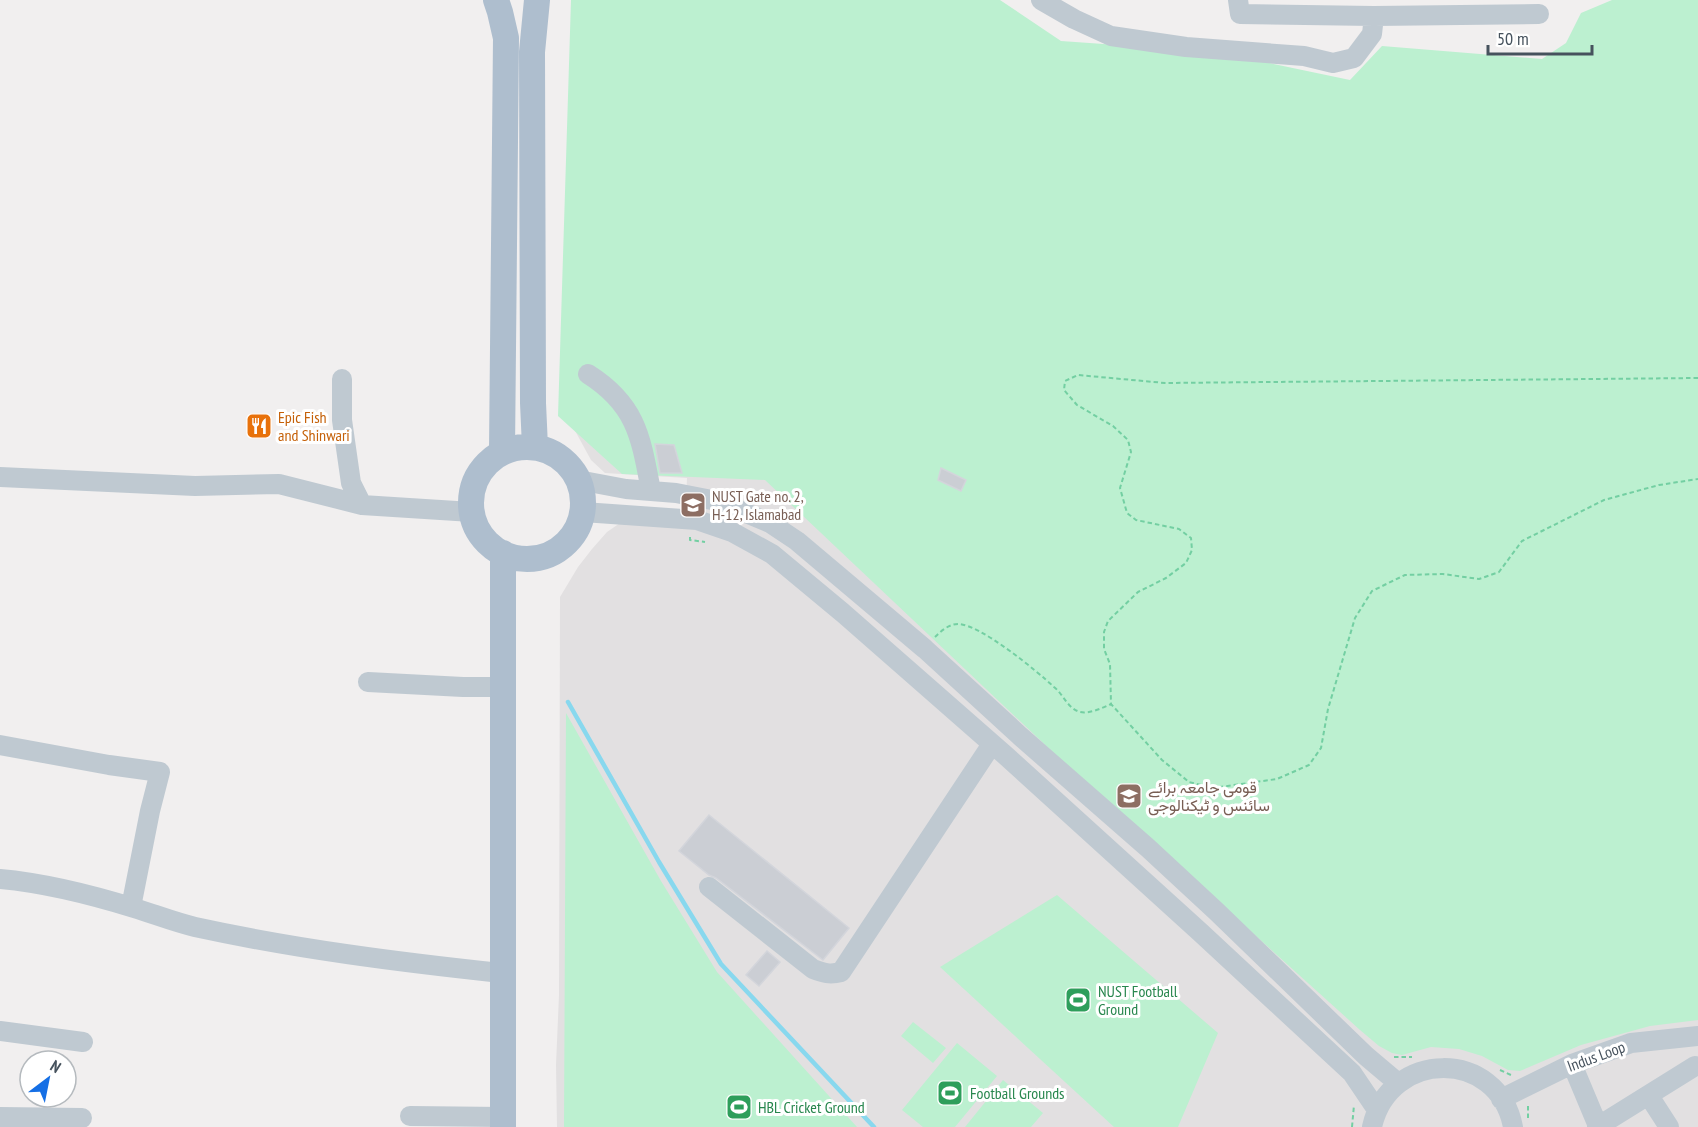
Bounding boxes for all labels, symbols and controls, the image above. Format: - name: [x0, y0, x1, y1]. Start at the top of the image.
- scale bar: [1488, 18, 1592, 56]
- text: 50 m: [1497, 27, 1529, 50]
- place label: Epic Fish and Shinwari: [278, 407, 350, 445]
- restaurant icon: Epic Fish and Shinwari: [244, 411, 274, 441]
- place label: NUST Gate no. 2, H-12, Islamabad: [712, 486, 804, 524]
- school or university icon: NUST Gate no. 2, H-12, Islamabad: [678, 490, 708, 520]
- place label: قومی جامعہ برائے سائنس و ٹیکنالوجی: [1148, 777, 1270, 816]
- school or university icon: قومی جامعہ برائے سائنس و ٹیکنالوجی: [1114, 781, 1144, 811]
- place label: NUST Football Ground: [1098, 981, 1178, 1019]
- sports icon: NUST Football Ground: [1063, 985, 1093, 1015]
- street label: Indus Loop: [1564, 1036, 1628, 1076]
- north arrow: [18, 1049, 78, 1109]
- text: N: [47, 1056, 65, 1077]
- sports icon: Football Grounds: [935, 1078, 965, 1108]
- place label: Football Grounds: [970, 1083, 1065, 1103]
- sports icon: HBL Cricket Ground: [724, 1092, 754, 1122]
- place label: HBL Cricket Ground: [758, 1097, 865, 1117]

